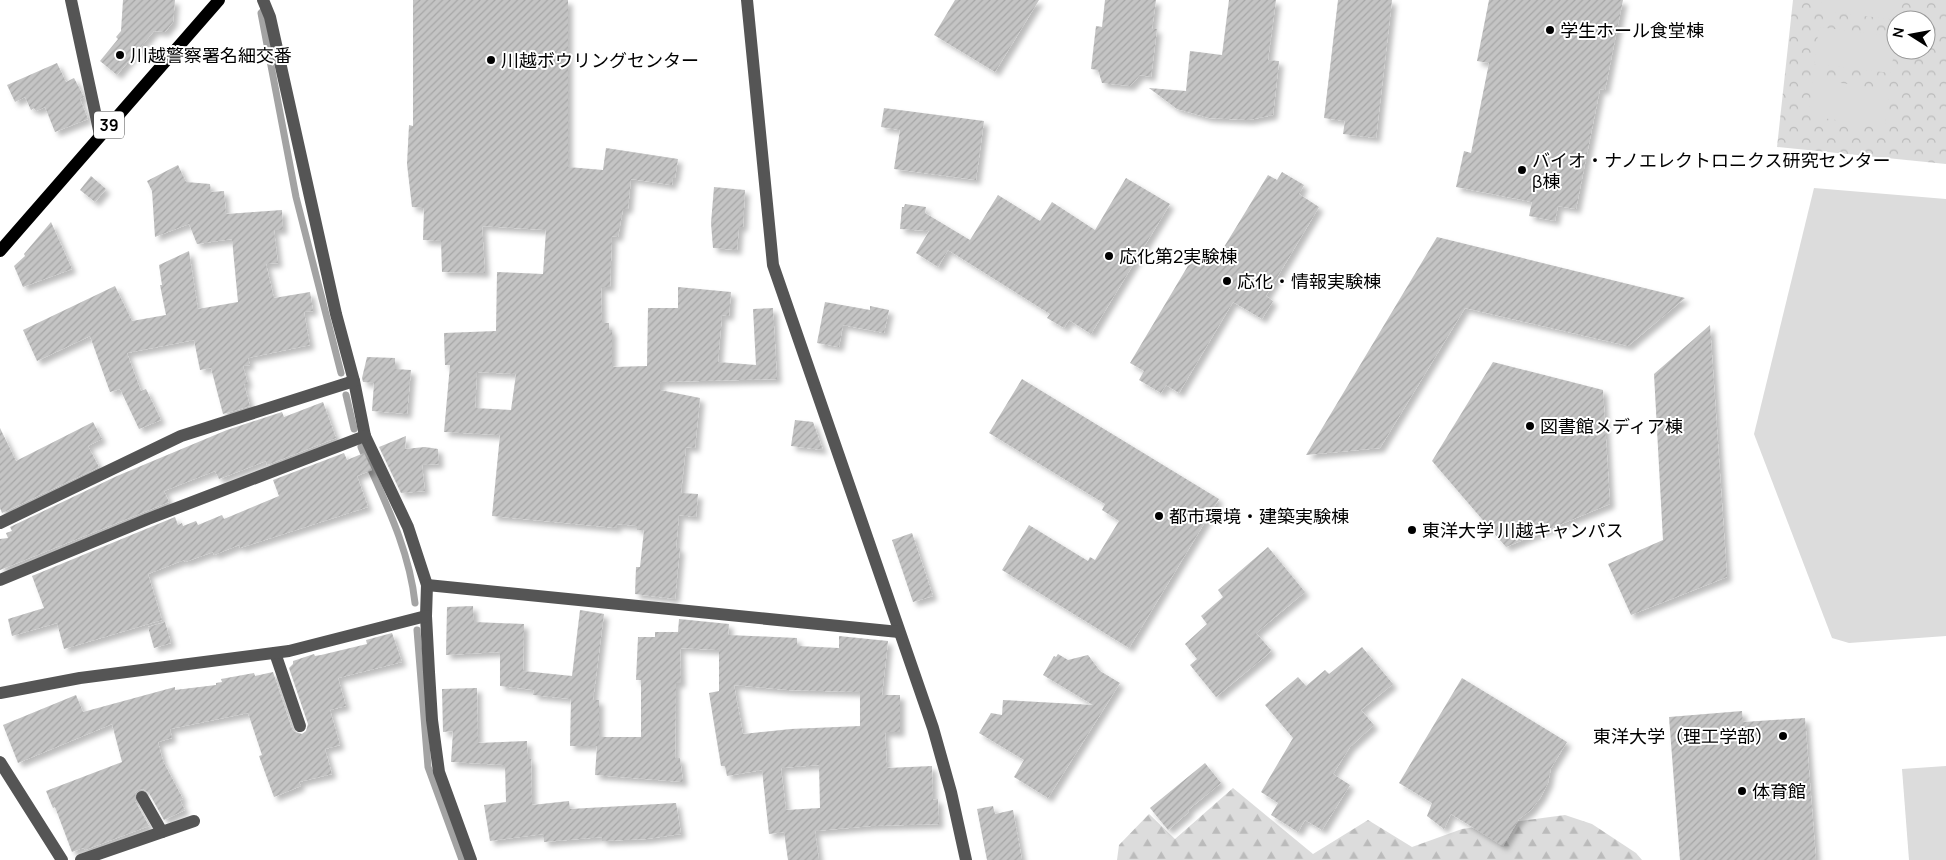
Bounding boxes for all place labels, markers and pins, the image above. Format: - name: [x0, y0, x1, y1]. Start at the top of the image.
- place label: 学生ホール食堂棟: [1560, 18, 1704, 42]
- marker: 学生ホール食堂棟: [1544, 24, 1556, 36]
- place label: 川越警察署名細交番: [130, 43, 292, 67]
- place label: 川越ボウリングセンター: [501, 48, 699, 72]
- marker: 川越警察署名細交番: [114, 49, 126, 61]
- marker: 川越ボウリングセンター: [485, 54, 497, 66]
- place label: バイオ・ナノエレクトロニクス研究センター β棟: [1532, 148, 1891, 193]
- marker: バイオ・ナノエレクトロニクス研究センター β棟: [1516, 164, 1528, 176]
- place label: 応化第2実験棟: [1119, 244, 1237, 268]
- marker: 応化第2実験棟: [1103, 250, 1115, 262]
- place label: 応化・情報実験棟: [1237, 269, 1381, 293]
- marker: 応化・情報実験棟: [1221, 275, 1233, 287]
- place label: 図書館メディア棟: [1540, 414, 1683, 438]
- marker: 図書館メディア棟: [1524, 420, 1536, 432]
- place label: 都市環境・建築実験棟: [1169, 504, 1349, 528]
- marker: 都市環境・建築実験棟: [1153, 510, 1165, 522]
- place label: 東洋大学 川越キャンパス: [1422, 518, 1624, 542]
- marker: 東洋大学 川越キャンパス: [1406, 524, 1418, 536]
- place label: 東洋大学（理工学部）: [1593, 724, 1773, 748]
- marker: 東洋大学（理工学部）: [1777, 730, 1789, 742]
- place label: 体育館: [1752, 779, 1806, 803]
- marker: 体育館: [1736, 785, 1748, 797]

